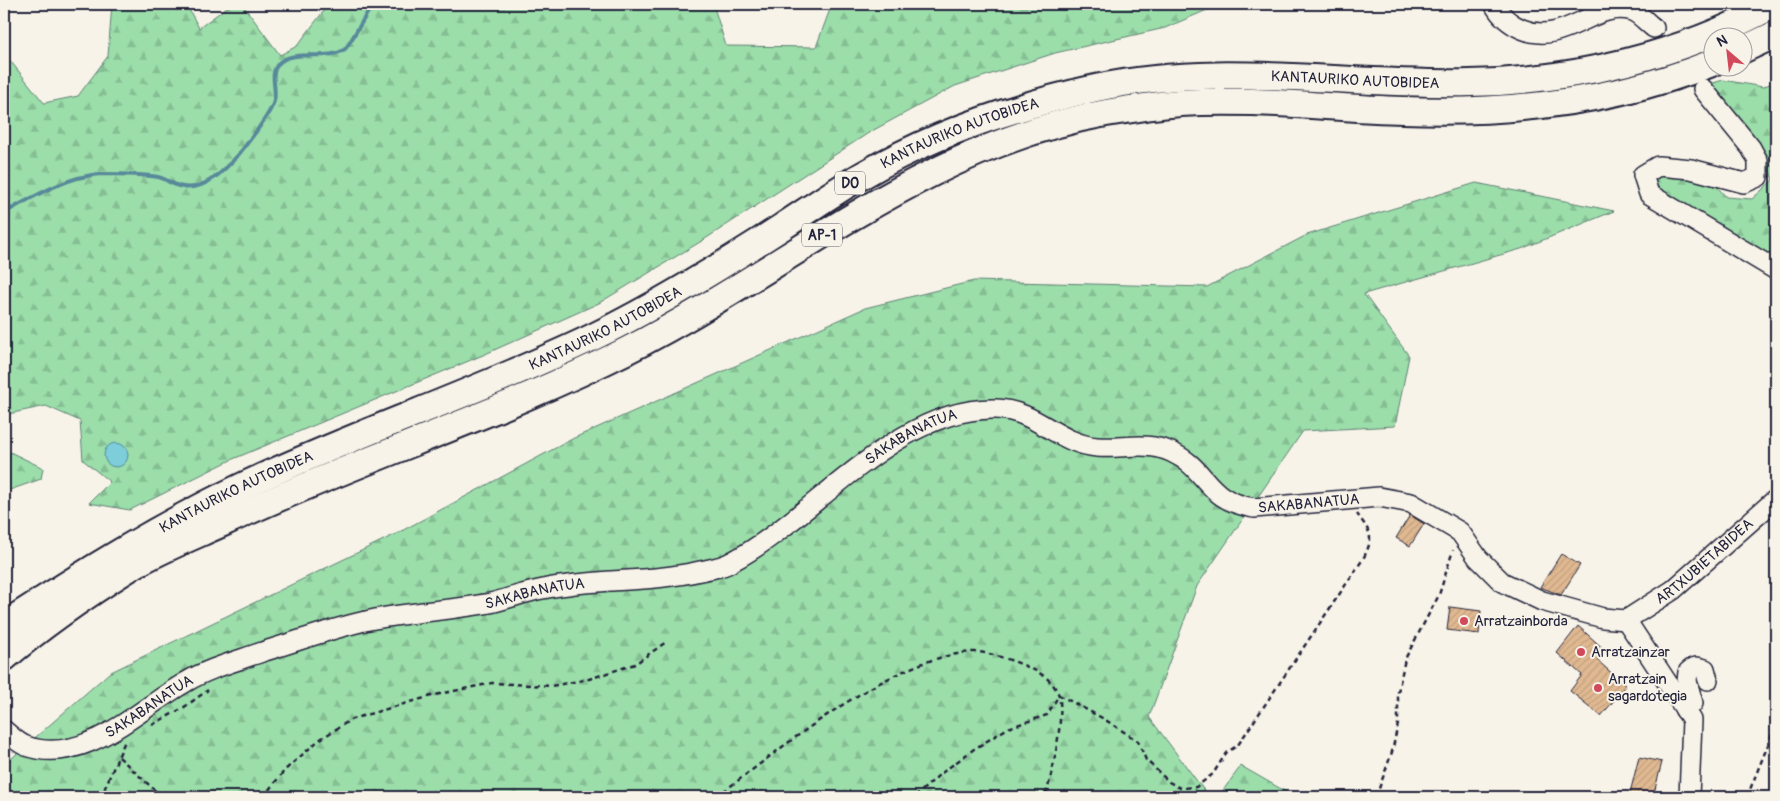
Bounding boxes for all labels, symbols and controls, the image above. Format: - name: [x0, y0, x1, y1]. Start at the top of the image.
- north arrow: [1702, 28, 1752, 78]
- text: N: [1714, 31, 1730, 51]
- street label: KANTAURIKO AUTOBIDEA: [1271, 67, 1440, 93]
- street label: KANTAURIKO AUTOBIDEA: [877, 93, 1041, 173]
- road number: DO: [835, 172, 865, 194]
- road number: AP-1: [802, 224, 842, 246]
- street label: KANTAURIKO AUTOBIDEA: [526, 282, 685, 374]
- street label: SAKABANATUA: [861, 404, 959, 469]
- street label: KANTAURIKO AUTOBIDEA: [156, 446, 316, 537]
- street label: SAKABANATUA: [1257, 489, 1360, 517]
- street label: ARTXUBIETABIDEA: [1652, 514, 1757, 608]
- street label: SAKABANATUA: [483, 574, 586, 613]
- place label: Arratzainborda: [1474, 612, 1568, 631]
- marker: Arratzainborda: [1458, 615, 1470, 627]
- place label: Arratzainzar: [1591, 643, 1671, 662]
- marker: Arratzainzar: [1575, 646, 1587, 658]
- street label: SAKABANATUA: [102, 670, 197, 742]
- place label: Arratzain sagardotegia: [1608, 670, 1687, 706]
- marker: Arratzain sagardotegia: [1592, 682, 1604, 694]

